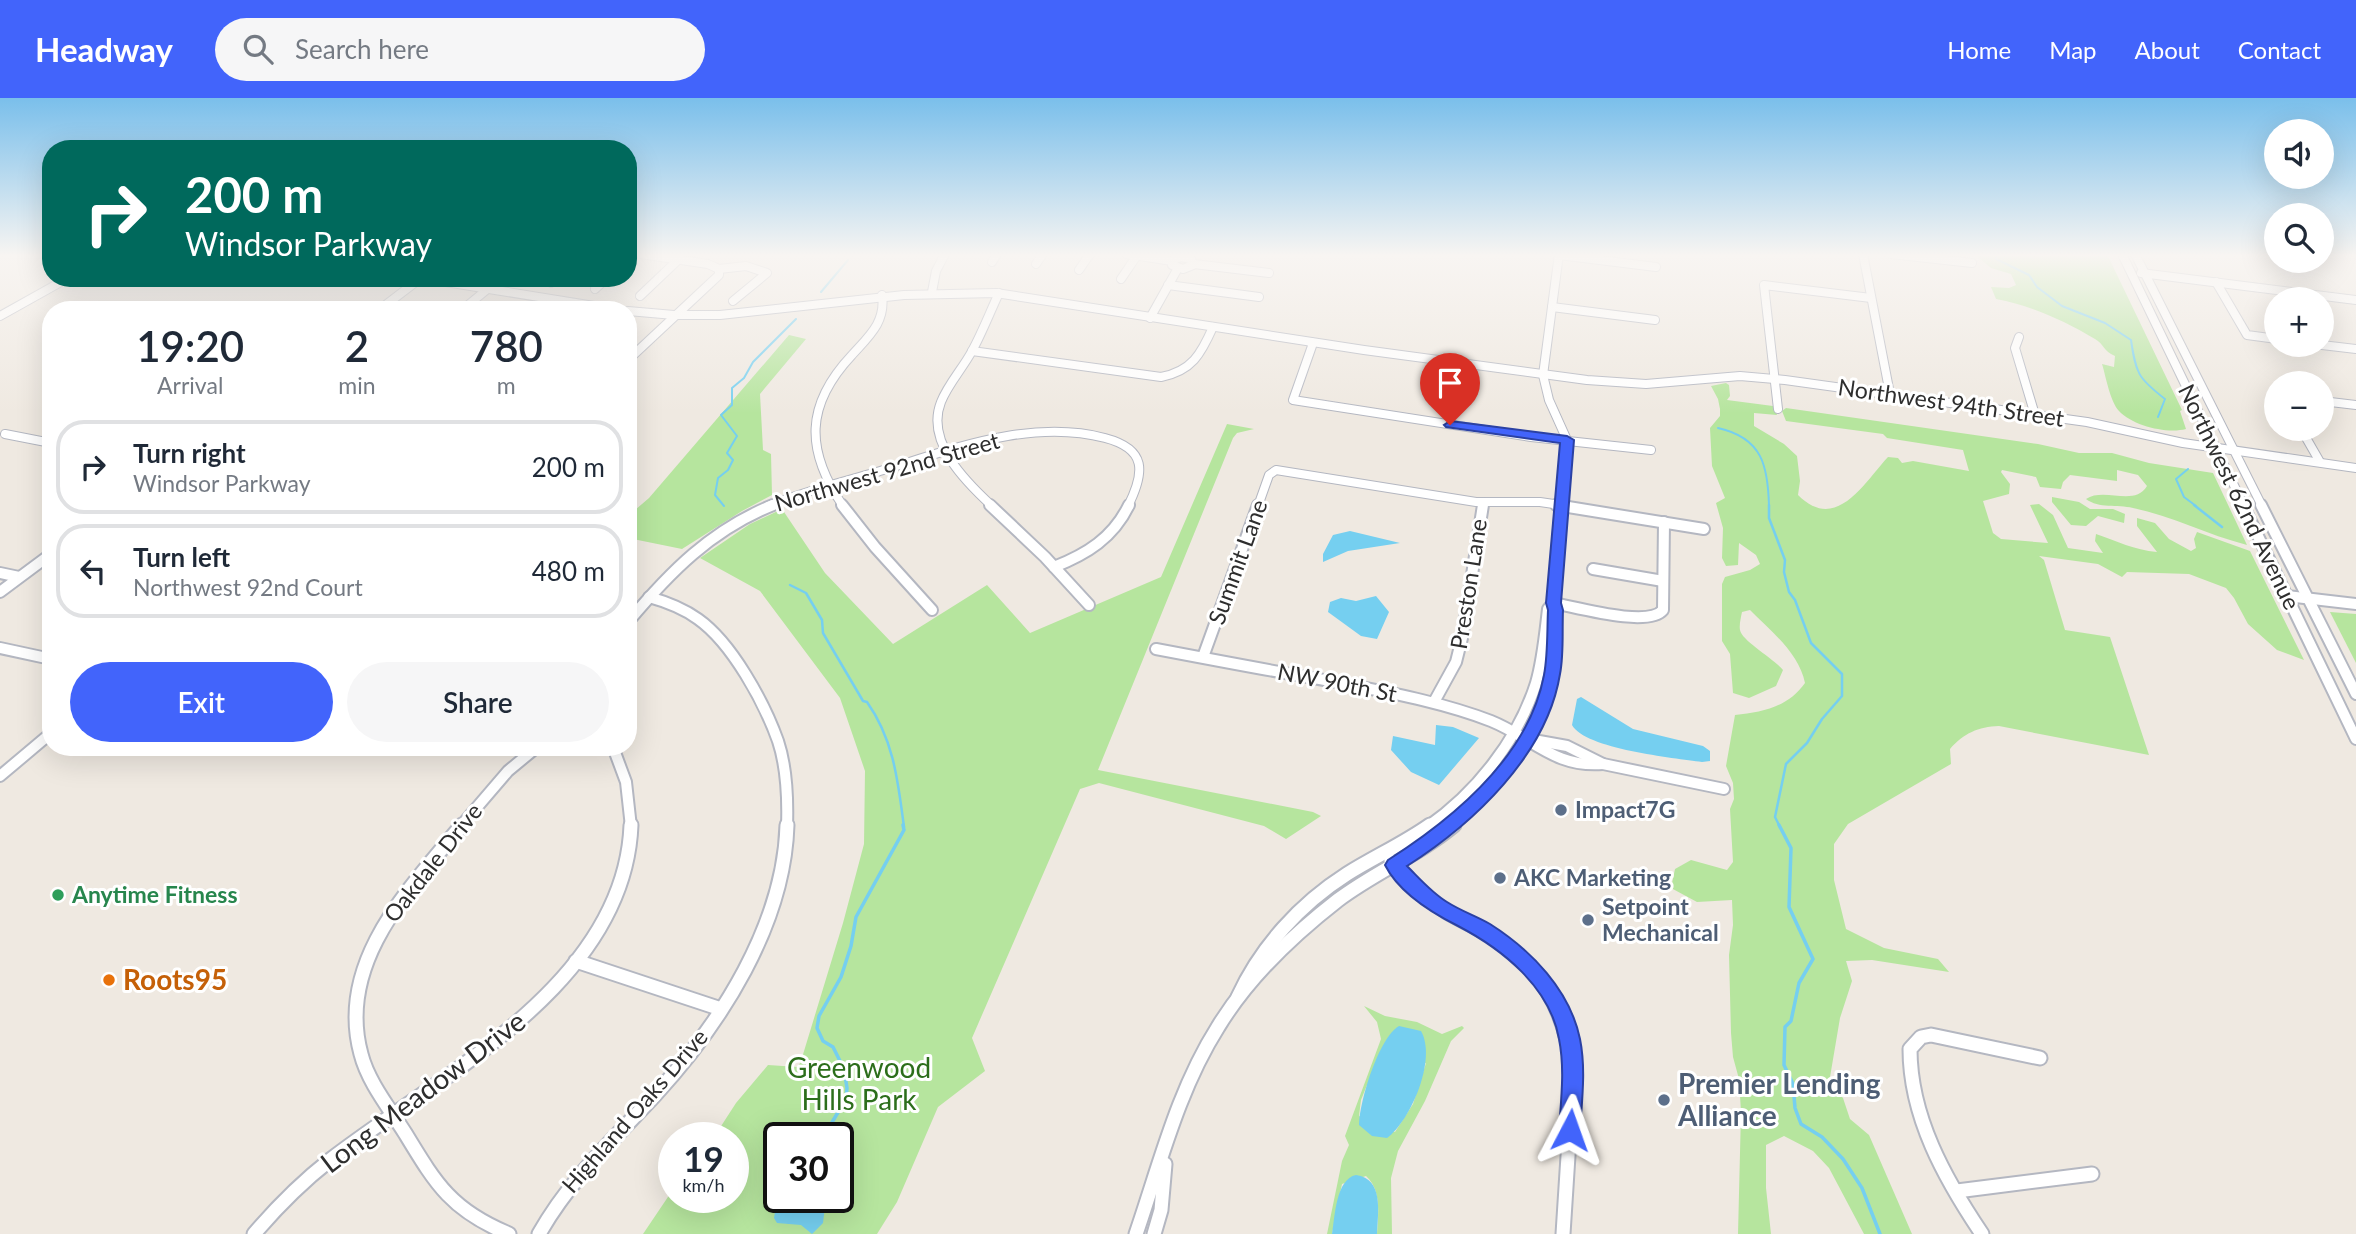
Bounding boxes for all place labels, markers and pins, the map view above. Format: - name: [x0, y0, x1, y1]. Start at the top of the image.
- pin: [1420, 353, 1480, 425]
- place label: Impact7G: [1575, 795, 1675, 823]
- marker: Impact7G: [1553, 802, 1569, 818]
- place label: AKC Marketing: [1513, 863, 1671, 891]
- marker: AKC Marketing: [1492, 870, 1508, 886]
- place label: Anytime Fitness: [71, 880, 238, 908]
- marker: Anytime Fitness: [50, 887, 66, 903]
- place label: Setpoint Mechanical: [1602, 892, 1719, 946]
- marker: Setpoint Mechanical: [1580, 912, 1596, 928]
- place label: Roots95: [123, 962, 227, 996]
- marker: Roots95: [101, 972, 117, 988]
- place label: Premier Lending Alliance: [1677, 1066, 1881, 1132]
- marker: Premier Lending Alliance: [1656, 1092, 1672, 1108]

